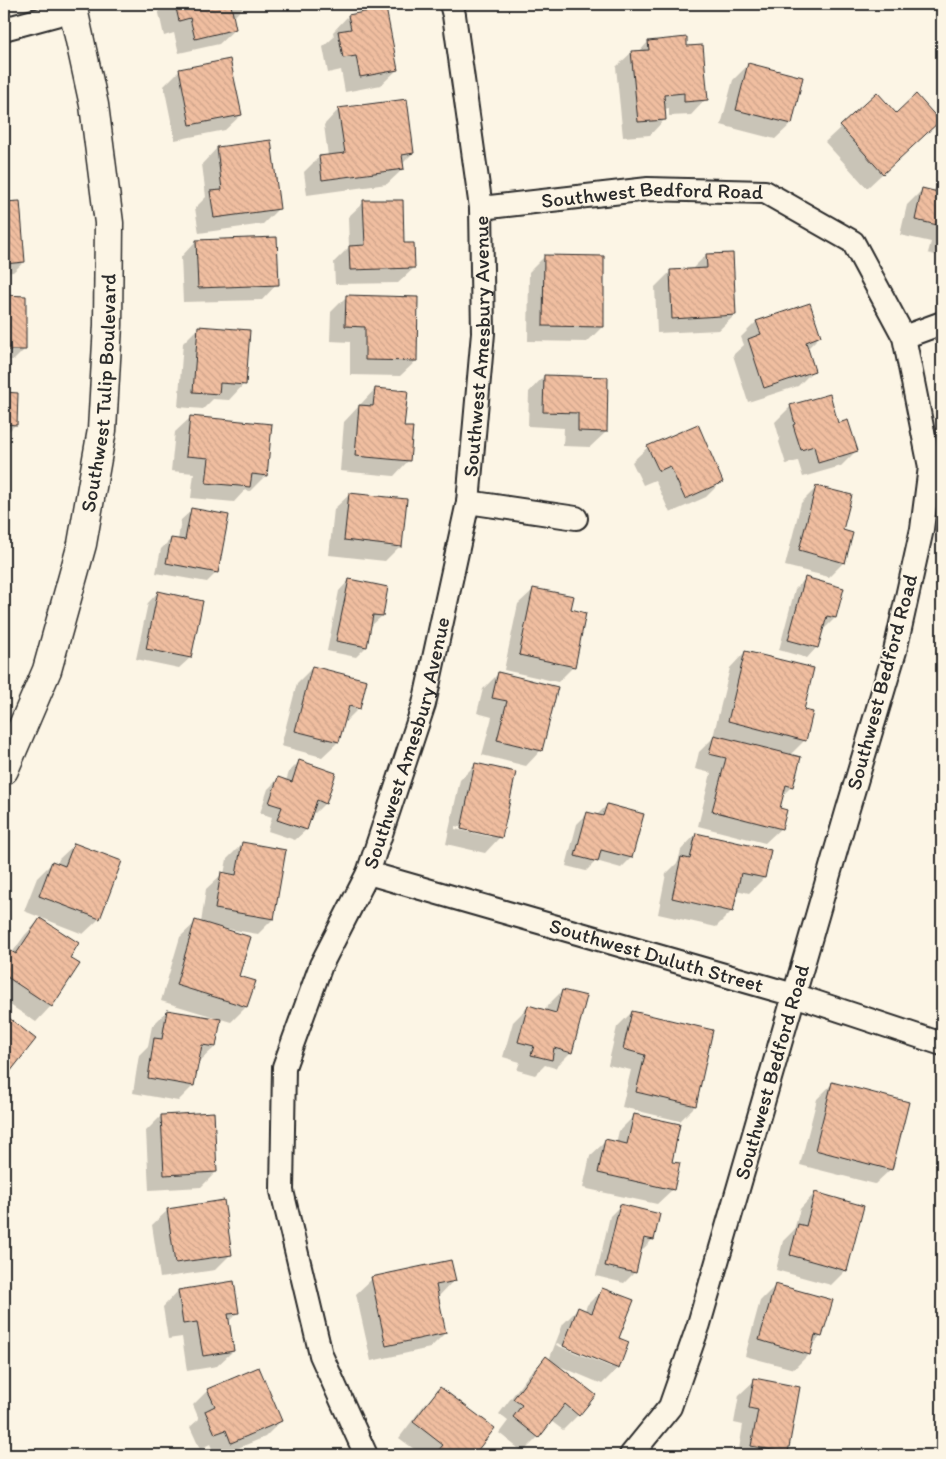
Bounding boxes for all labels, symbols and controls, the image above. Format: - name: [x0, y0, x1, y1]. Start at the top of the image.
- street label: Southwest Bedford Road: [540, 175, 764, 213]
- street label: Southwest Amesbury Avenue: [457, 215, 495, 478]
- street label: Southwest Tulip Boulevard: [75, 273, 121, 514]
- street label: Southwest Bedford Road: [841, 571, 923, 793]
- street label: Southwest Amesbury Avenue: [357, 614, 455, 872]
- street label: Southwest Duluth Street: [547, 913, 767, 998]
- street label: Southwest Bedford Road: [729, 961, 814, 1182]

